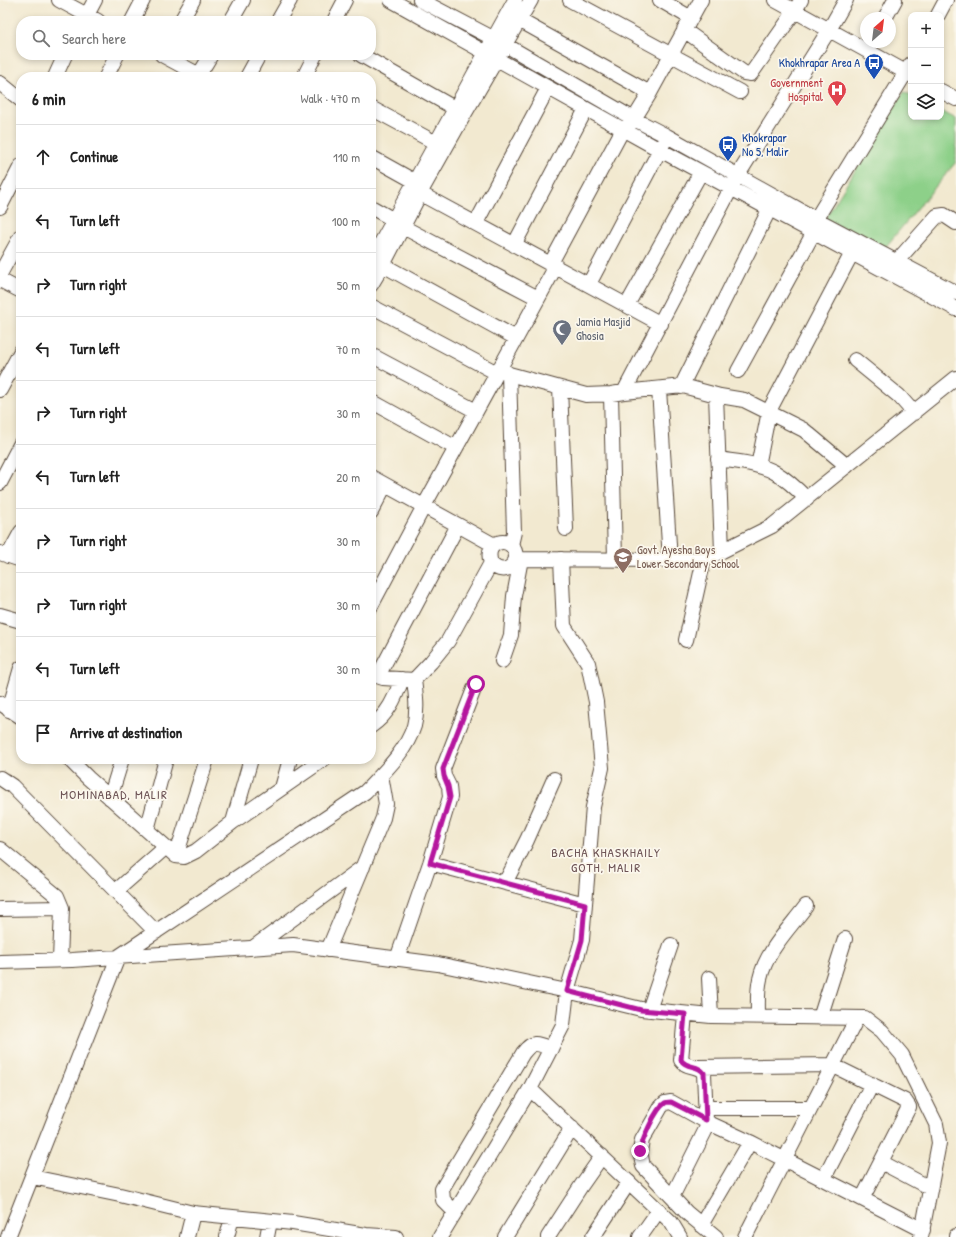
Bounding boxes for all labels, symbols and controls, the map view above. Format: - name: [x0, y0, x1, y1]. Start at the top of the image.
- north arrow: [860, 12, 896, 48]
- map controls: [908, 12, 944, 120]
- button: +: [908, 12, 944, 48]
- search box: [16, 16, 376, 60]
- icon: search: [30, 27, 52, 49]
- text: Search here: [62, 28, 126, 49]
- button: −: [908, 48, 944, 84]
- bus stop icon: Khokhrapar Area A: [863, 52, 885, 80]
- place label: Khokhrapar Area A: [779, 54, 860, 71]
- place label: Government Hospital: [770, 74, 824, 105]
- hospital icon: Government Hospital: [826, 79, 848, 107]
- button: layers: [908, 84, 944, 120]
- text: 6 min: [32, 87, 66, 110]
- text: Walk · 470 m: [300, 89, 360, 107]
- place label: Khokrapar No 5, Malir: [742, 129, 789, 160]
- bus stop icon: Khokrapar No 5, Malir: [717, 134, 739, 162]
- icon: ahead: [32, 146, 54, 168]
- text: Continue: [70, 146, 118, 167]
- text: 110 m: [333, 148, 360, 166]
- icon: left: [32, 210, 54, 232]
- text: Turn left: [70, 210, 120, 231]
- text: 100 m: [332, 212, 360, 230]
- icon: right: [32, 274, 54, 296]
- text: Turn right: [70, 274, 126, 295]
- text: 50 m: [337, 276, 360, 294]
- place label: Jamia Masjid Ghosia: [576, 313, 630, 344]
- mosque icon: Jamia Masjid Ghosia: [551, 318, 573, 346]
- icon: left: [32, 338, 54, 360]
- text: Turn left: [70, 338, 120, 359]
- text: 70 m: [336, 340, 360, 358]
- icon: right: [32, 402, 54, 424]
- text: Turn right: [70, 402, 126, 423]
- text: 30 m: [337, 404, 360, 422]
- icon: left: [32, 466, 54, 488]
- text: Turn left: [70, 466, 120, 487]
- text: 20 m: [336, 468, 360, 486]
- icon: right: [32, 530, 54, 552]
- text: Turn right: [70, 530, 126, 551]
- text: 30 m: [337, 532, 360, 550]
- place label: Govt. Ayesha Boys Lower Secondary School: [637, 541, 740, 572]
- school or university icon: Govt. Ayesha Boys Lower Secondary School: [612, 546, 634, 574]
- icon: right: [32, 594, 54, 616]
- text: Turn right: [70, 594, 126, 615]
- text: 30 m: [337, 596, 360, 614]
- icon: left: [32, 658, 54, 680]
- text: Turn left: [70, 658, 120, 679]
- text: 30 m: [337, 660, 360, 678]
- route start: [467, 675, 485, 693]
- icon: arrive: [32, 722, 54, 744]
- text: Arrive at destination: [70, 722, 182, 743]
- district label: MOMINABAD, MALIR: [60, 785, 168, 803]
- district label: BACHA KHASKHAILY GOTH, MALIR: [551, 843, 661, 876]
- route end: [631, 1142, 649, 1160]

